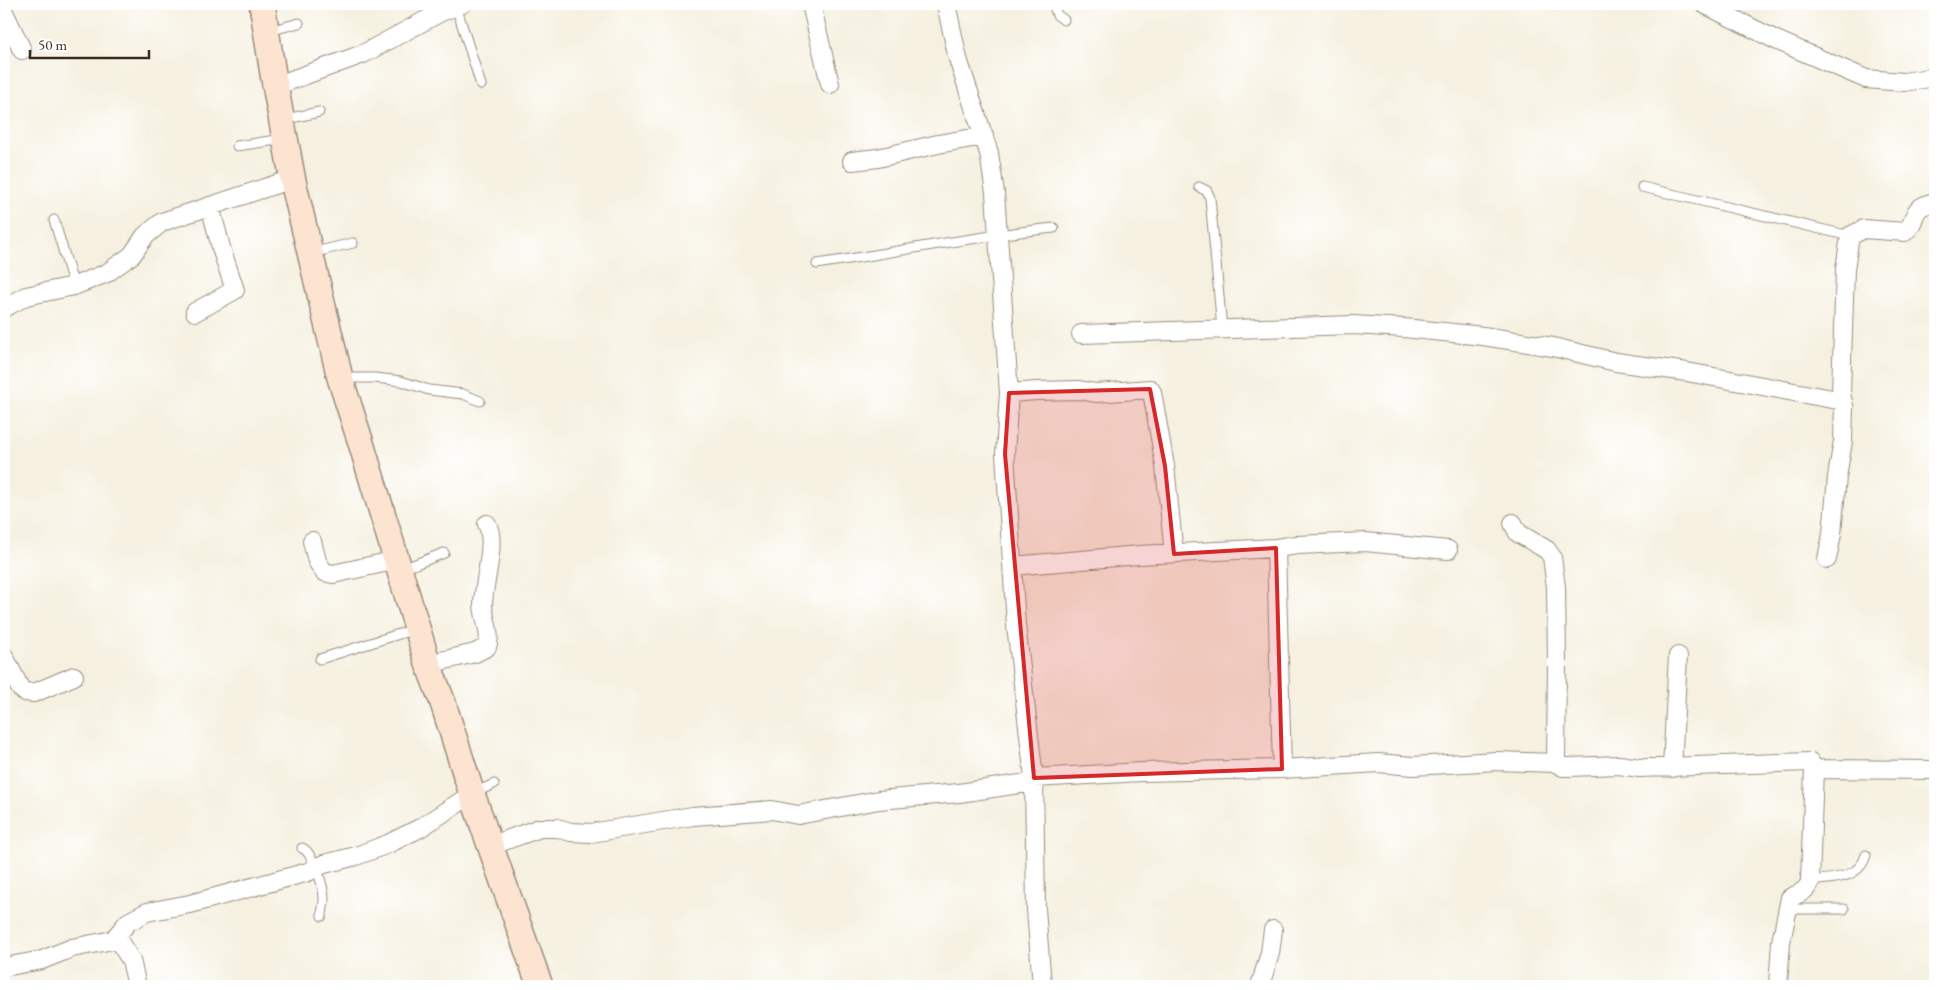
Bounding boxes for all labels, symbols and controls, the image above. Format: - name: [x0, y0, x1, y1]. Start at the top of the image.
- scale bar: [30, 28, 149, 60]
- text: 50 m: [38, 35, 67, 54]

